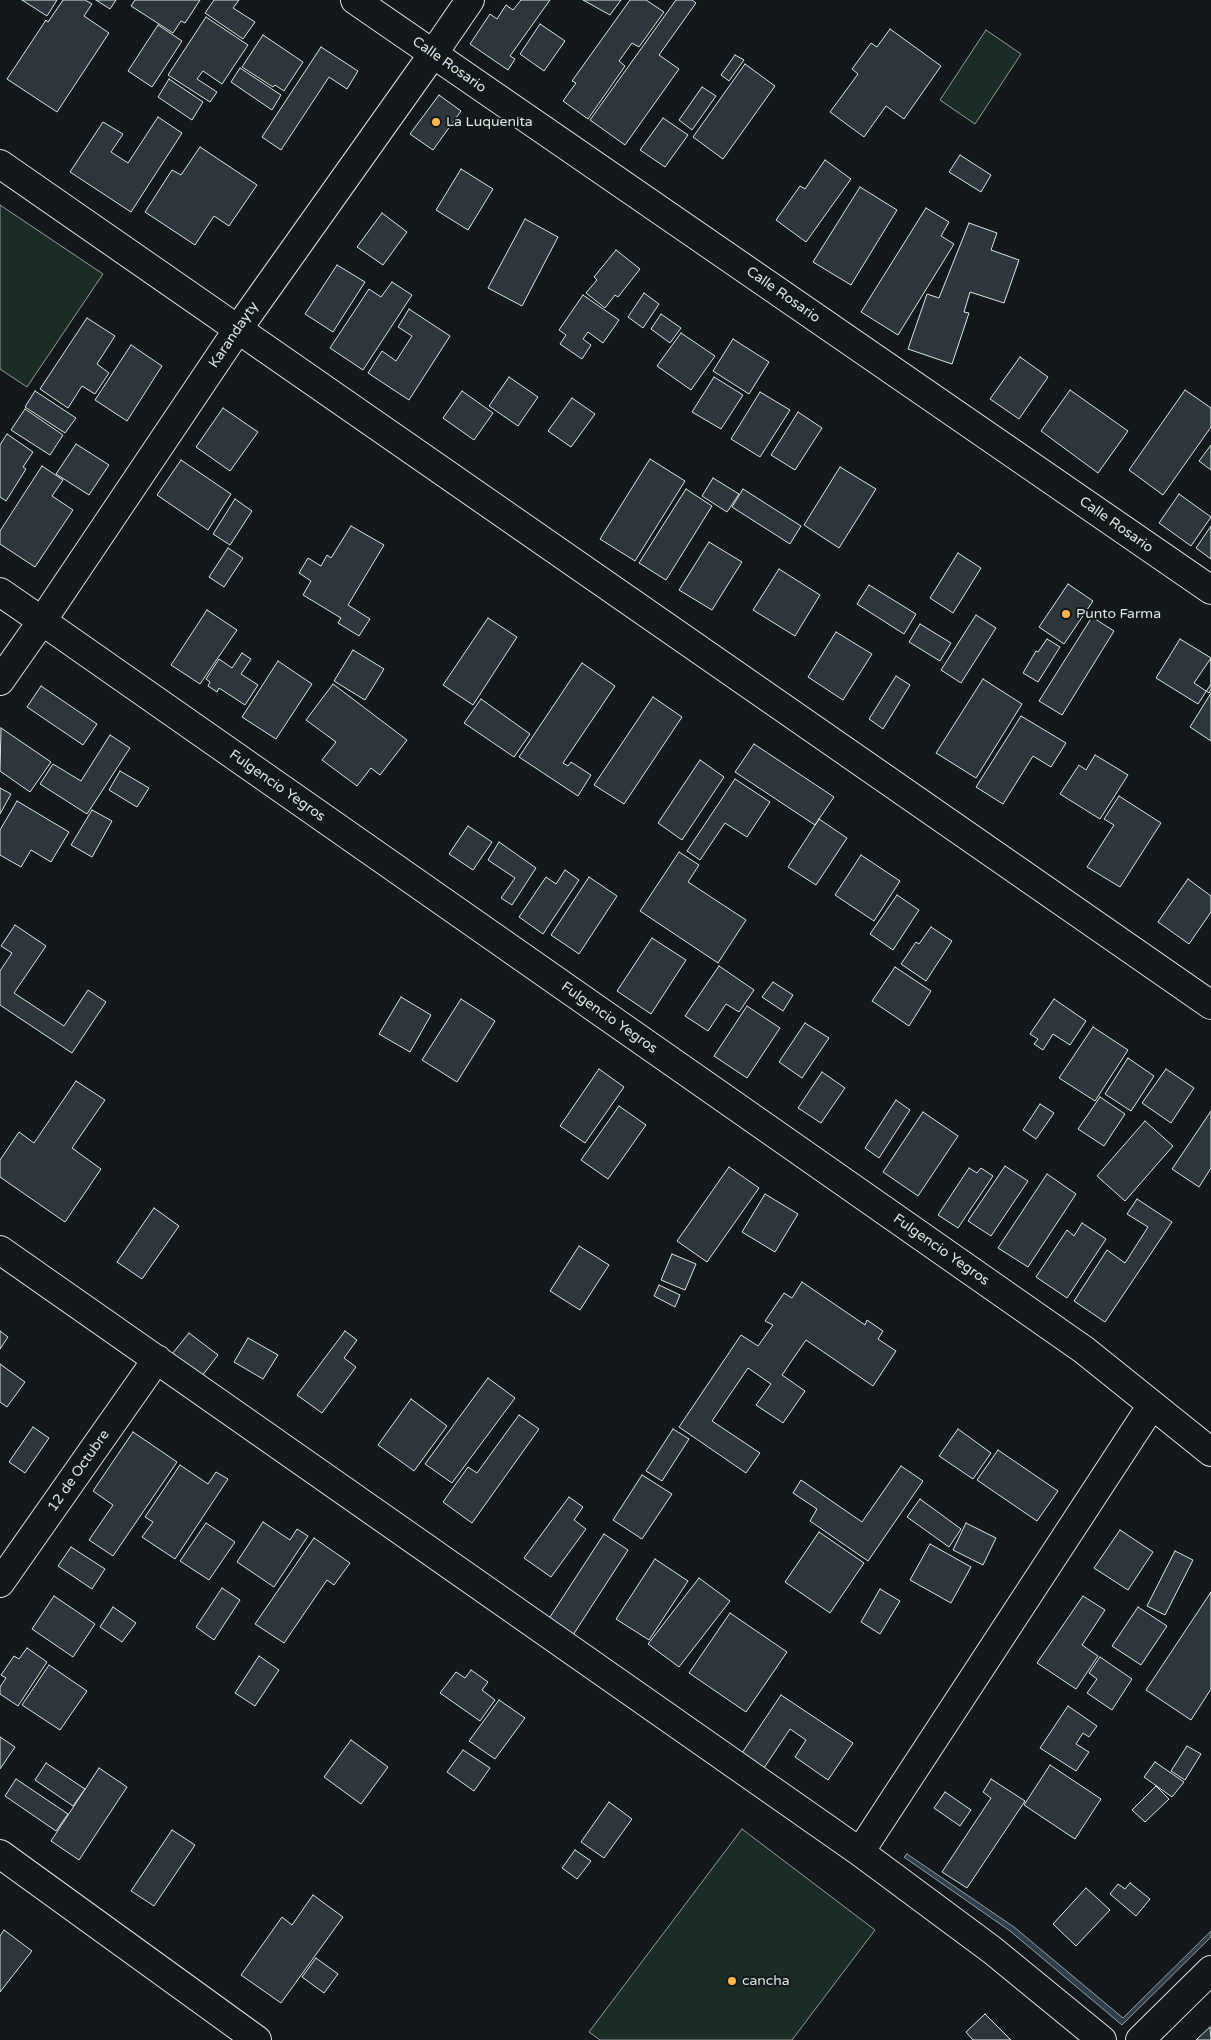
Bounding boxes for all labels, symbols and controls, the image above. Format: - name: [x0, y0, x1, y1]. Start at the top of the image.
- street label: Calle Rosario: [409, 33, 489, 97]
- place label: La Luquenita: [446, 114, 533, 130]
- marker: La Luquenita: [430, 116, 442, 128]
- street label: Calle Rosario: [743, 263, 823, 327]
- street label: Karandayty: [206, 299, 262, 371]
- street label: Calle Rosario: [1076, 493, 1156, 557]
- place label: Punto Farma: [1076, 606, 1161, 622]
- marker: Punto Farma: [1060, 608, 1072, 620]
- street label: Fulgencio Yegros: [226, 747, 328, 825]
- street label: Fulgencio Yegros: [558, 979, 660, 1057]
- street label: Fulgencio Yegros: [890, 1211, 992, 1289]
- street label: 12 de Octubre: [45, 1427, 113, 1515]
- place label: cancha: [742, 1973, 790, 1989]
- marker: cancha: [726, 1975, 738, 1987]

